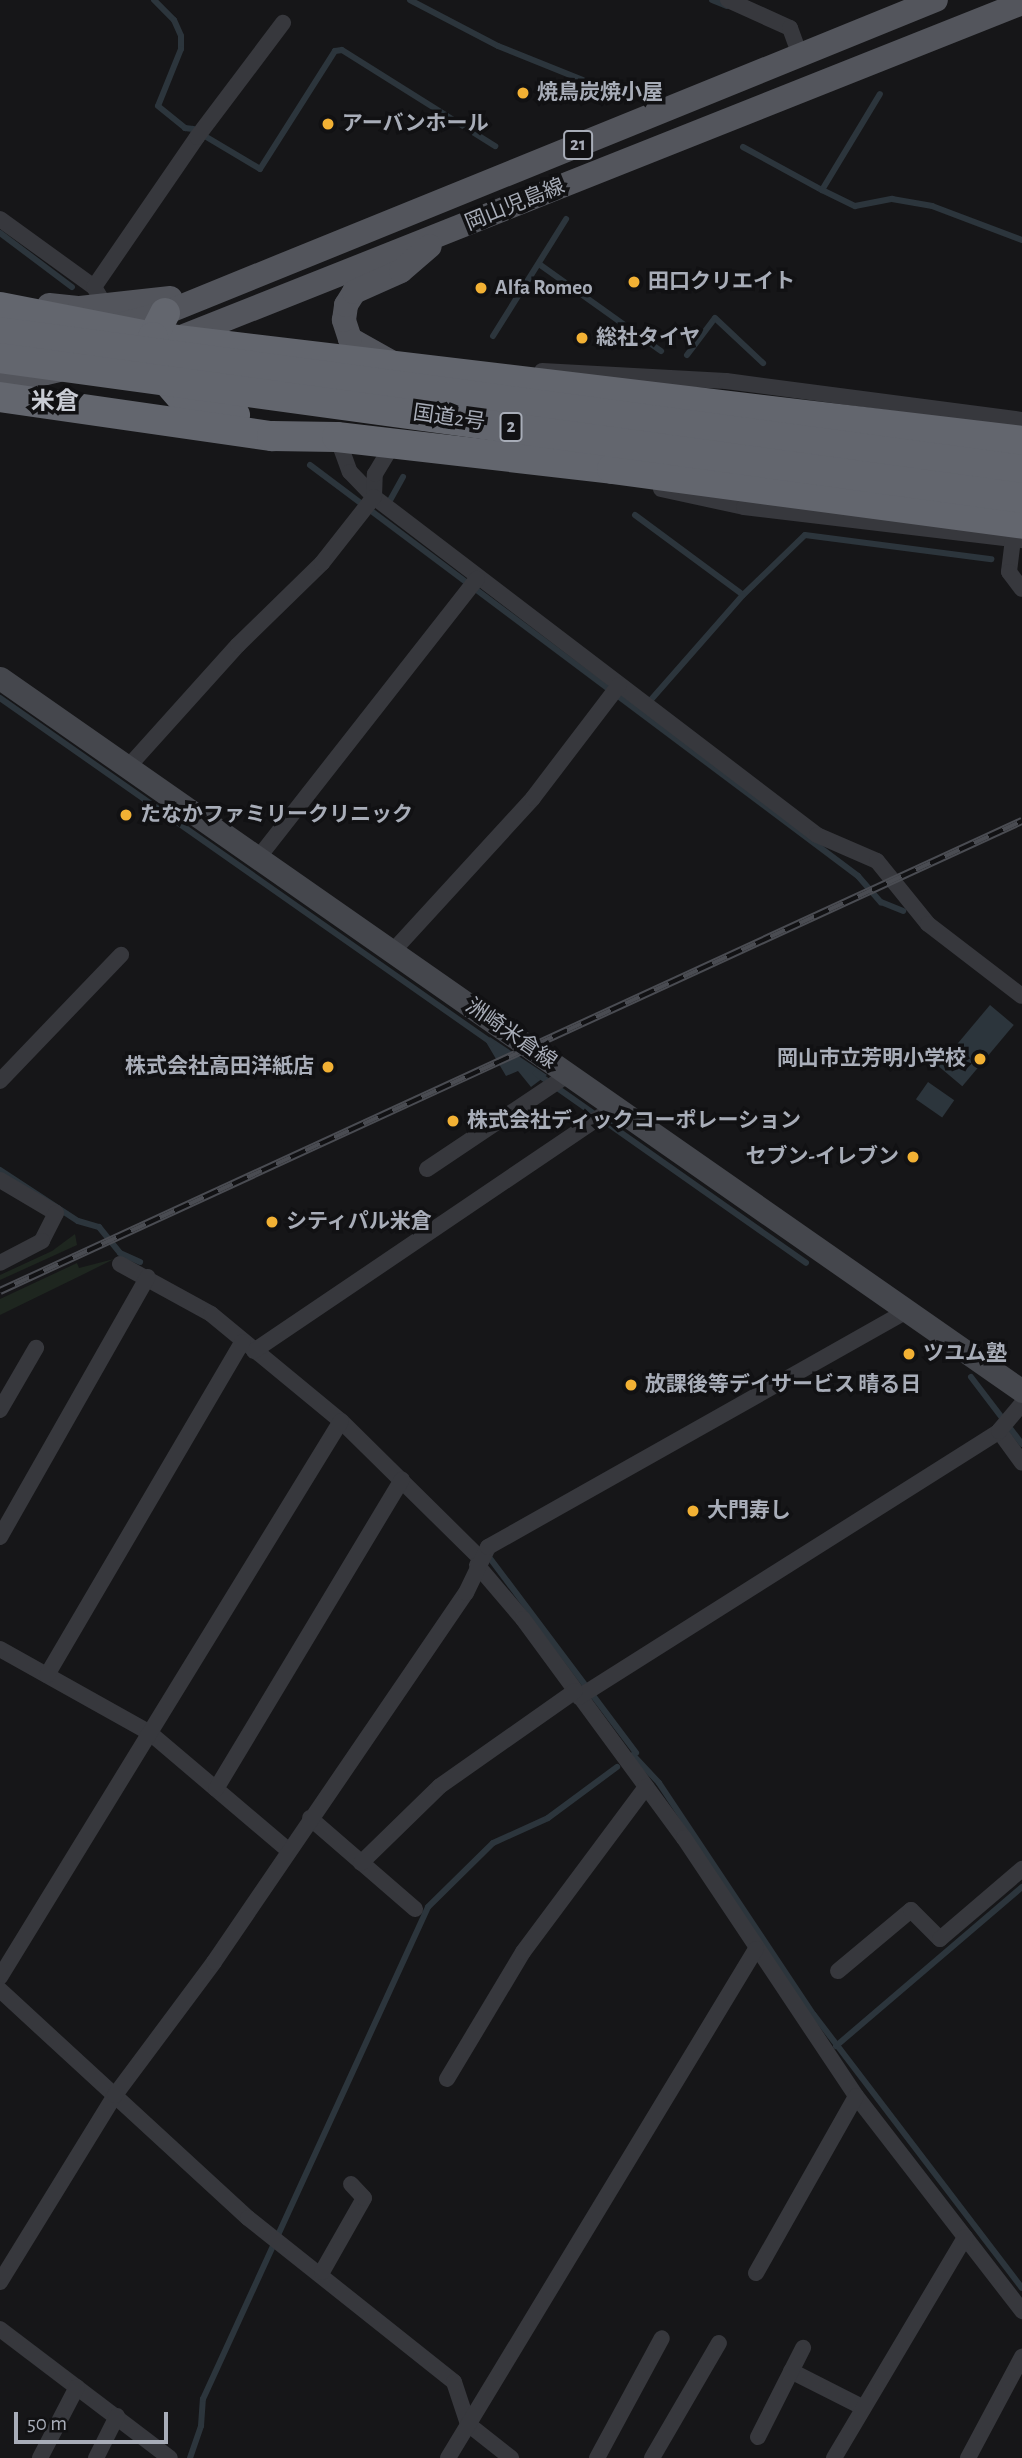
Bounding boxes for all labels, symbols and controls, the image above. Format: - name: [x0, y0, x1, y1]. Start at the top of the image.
- place label: 焼鳥炭焼小屋: [537, 80, 663, 106]
- marker: 焼鳥炭焼小屋: [515, 85, 531, 101]
- place label: アーバンホール: [342, 111, 488, 137]
- marker: アーバンホール: [320, 116, 336, 132]
- road number: 21: [562, 130, 594, 160]
- street label: 岡山児島線: [462, 174, 568, 236]
- place label: 田口クリエイト: [648, 269, 795, 295]
- marker: 田口クリエイト: [626, 274, 642, 290]
- place label: Alfa Romeo: [495, 275, 593, 301]
- marker: Alfa Romeo: [473, 280, 489, 296]
- place label: 総社タイヤ: [596, 325, 701, 351]
- marker: 総社タイヤ: [574, 330, 590, 346]
- district label: 米倉: [31, 389, 79, 417]
- street label: 国道2号: [411, 400, 487, 436]
- road number: 2: [499, 412, 523, 442]
- place label: たなかファミリークリニック: [140, 802, 413, 828]
- marker: たなかファミリークリニック: [118, 807, 134, 823]
- street label: 洲崎米倉線: [461, 994, 561, 1074]
- place label: 岡山市立芳明小学校: [777, 1046, 966, 1072]
- marker: 岡山市立芳明小学校: [972, 1051, 988, 1067]
- place label: 株式会社高田洋紙店: [125, 1054, 314, 1080]
- marker: 株式会社高田洋紙店: [320, 1059, 336, 1075]
- place label: 株式会社ディックコーポレーション: [467, 1108, 803, 1134]
- marker: 株式会社ディックコーポレーション: [445, 1113, 461, 1129]
- place label: セブン-イレブン: [746, 1144, 899, 1170]
- marker: セブン-イレブン: [905, 1149, 921, 1165]
- place label: シティパル米倉: [286, 1209, 433, 1235]
- marker: シティパル米倉: [264, 1214, 280, 1230]
- place label: ツユム塾: [923, 1341, 1007, 1367]
- marker: ツユム塾: [901, 1346, 917, 1362]
- place label: 放課後等デイサービス 晴る日: [645, 1372, 921, 1398]
- marker: 放課後等デイサービス 晴る日: [623, 1377, 639, 1393]
- place label: 大門寿し: [707, 1498, 791, 1524]
- marker: 大門寿し: [685, 1503, 701, 1519]
- scale bar: [18, 2398, 172, 2442]
- text: 50 m: [27, 2413, 67, 2434]

